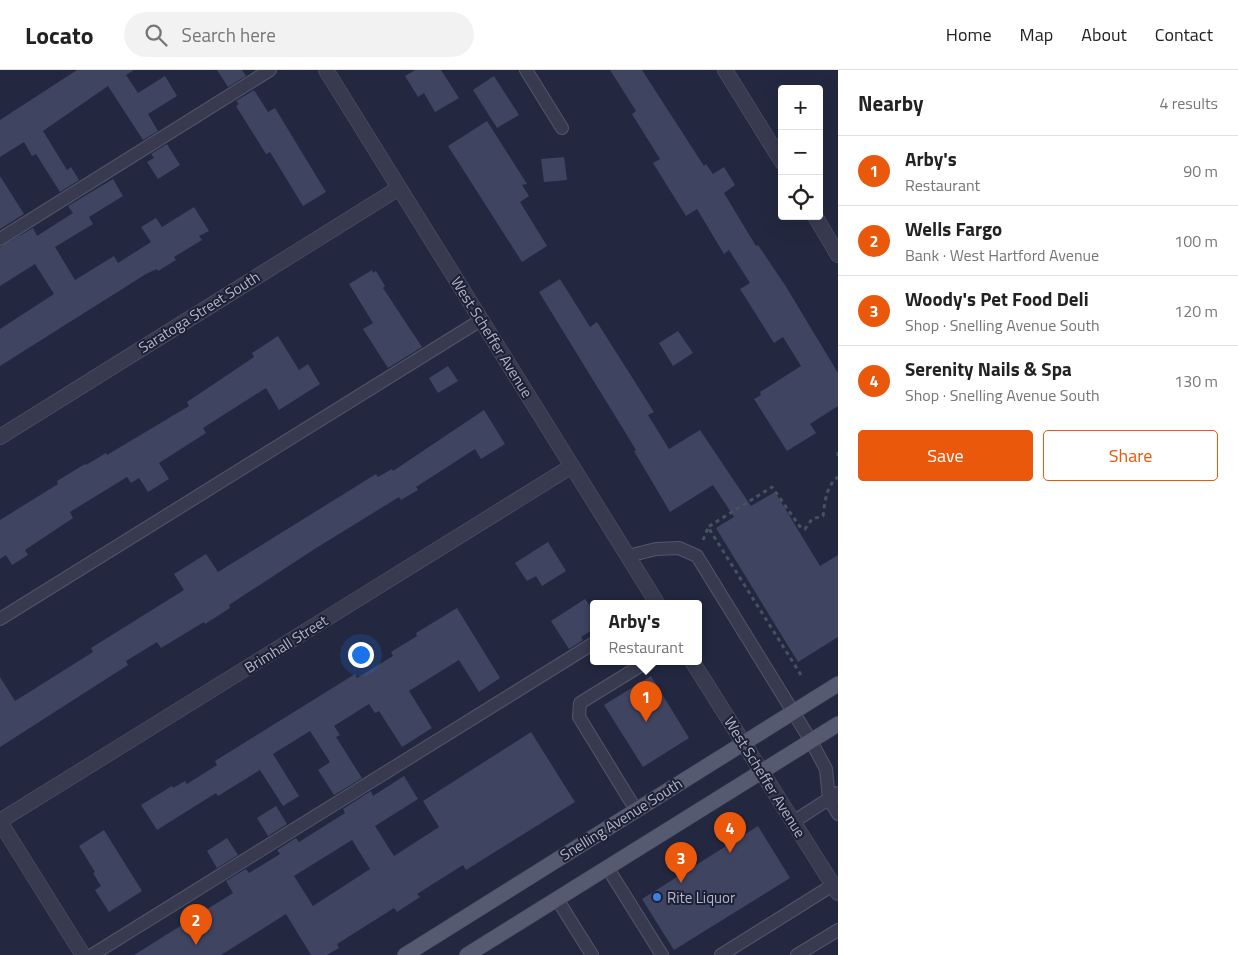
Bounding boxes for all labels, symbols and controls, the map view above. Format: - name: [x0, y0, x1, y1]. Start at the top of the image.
- search box: [124, 12, 474, 57]
- text: Locato: [25, 17, 94, 53]
- text: Search here: [182, 20, 276, 49]
- icon: search: [142, 21, 170, 49]
- text: Home: [946, 21, 992, 48]
- text: Map: [1020, 21, 1053, 48]
- text: About: [1081, 21, 1127, 48]
- text: Contact: [1155, 21, 1213, 48]
- map controls: [778, 85, 823, 220]
- button: +: [778, 85, 823, 130]
- text: Nearby: [858, 87, 923, 119]
- text: 4 results: [1159, 91, 1218, 115]
- button: −: [778, 130, 823, 175]
- text: Arby's: [905, 144, 957, 173]
- text: 1: [870, 159, 878, 183]
- text: 90 m: [1183, 159, 1218, 183]
- text: Restaurant: [905, 173, 980, 197]
- button: locate: [778, 175, 823, 220]
- text: Wells Fargo: [905, 214, 1002, 243]
- text: 2: [870, 229, 878, 253]
- text: 100 m: [1174, 229, 1218, 253]
- text: Bank · West Hartford Avenue: [905, 243, 1099, 267]
- street label: Saratoga Street South: [134, 265, 264, 359]
- street label: West Scheffer Avenue: [445, 272, 539, 402]
- text: Woody's Pet Food Deli: [905, 284, 1089, 313]
- text: 3: [870, 299, 878, 323]
- text: 120 m: [1174, 299, 1218, 323]
- text: Shop · Snelling Avenue South: [905, 313, 1100, 337]
- text: Serenity Nails & Spa: [905, 354, 1072, 383]
- text: 4: [870, 369, 878, 393]
- text: 130 m: [1174, 369, 1218, 393]
- text: Shop · Snelling Avenue South: [905, 383, 1100, 407]
- button: Save: [858, 430, 1033, 481]
- button: Share: [1043, 430, 1218, 481]
- popup: [590, 600, 702, 665]
- text: Arby's: [608, 606, 660, 635]
- street label: Brimhall Street: [240, 609, 333, 679]
- text: Restaurant: [608, 635, 684, 659]
- your location: [348, 642, 374, 668]
- pin: 1: [630, 681, 662, 722]
- street label: West Scheffer Avenue: [718, 712, 812, 842]
- street label: Snelling Avenue South: [555, 772, 687, 866]
- pin: 4: [714, 812, 746, 853]
- pin: 3: [665, 842, 697, 883]
- place label: Rite Liquor: [667, 886, 735, 909]
- marker: Rite Liquor: [651, 891, 663, 903]
- pin: 2: [180, 904, 212, 945]

